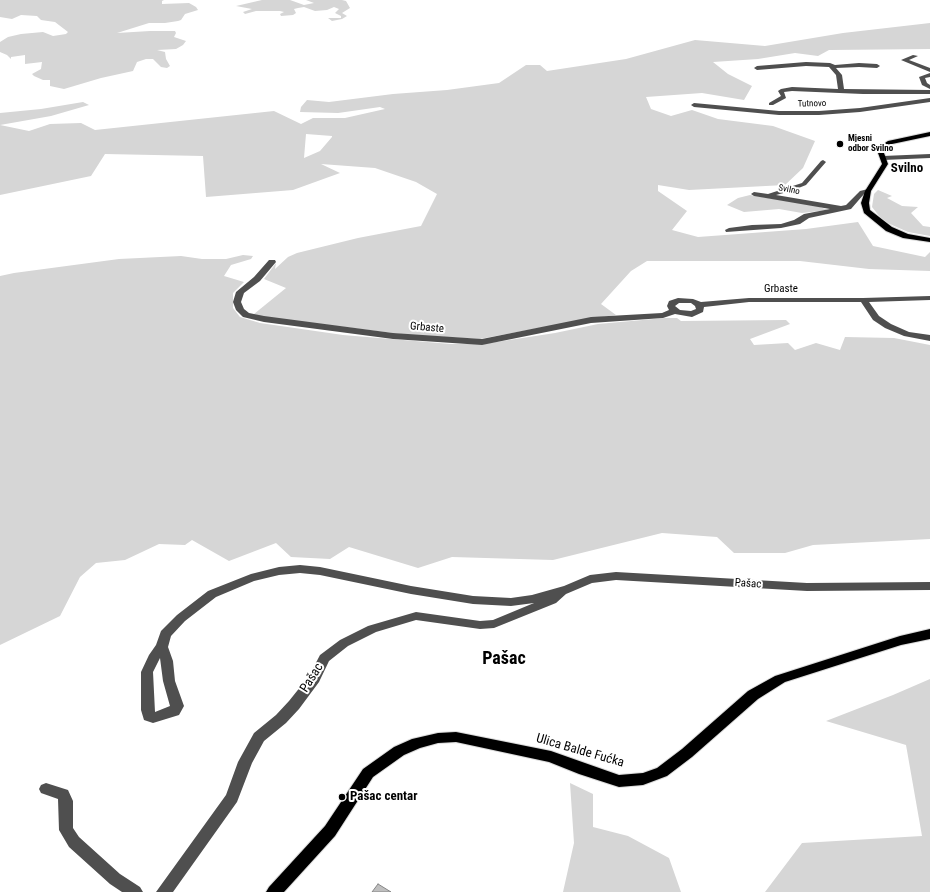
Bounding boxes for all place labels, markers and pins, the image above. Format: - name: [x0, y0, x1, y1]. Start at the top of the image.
- place label: Mjesni odbor Svilno: [848, 134, 893, 155]
- marker: Mjesni odbor Svilno: [835, 139, 845, 149]
- place label: Pašac centar: [350, 789, 417, 805]
- marker: Pašac centar: [337, 792, 347, 802]

